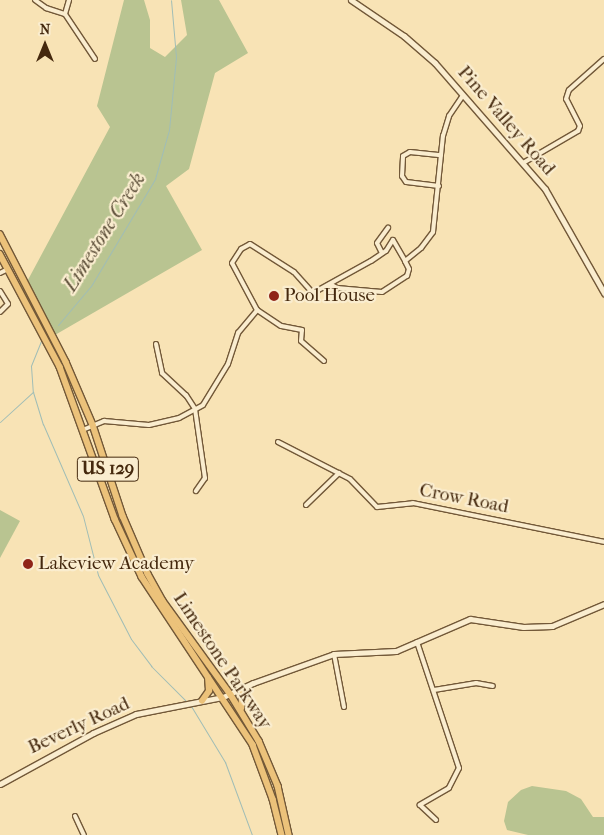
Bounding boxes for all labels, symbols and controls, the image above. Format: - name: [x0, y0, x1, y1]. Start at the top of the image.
- north arrow: [20, 20, 70, 70]
- text: N: [40, 21, 50, 38]
- street label: Pine Valley Road: [452, 62, 560, 180]
- water label: Limestone Creek: [58, 168, 150, 296]
- place label: Pool House: [284, 285, 375, 307]
- marker: Pool House: [268, 290, 280, 302]
- road number: US 129: [77, 454, 139, 484]
- street label: Crow Road: [417, 479, 511, 519]
- place label: Lakeview Academy: [38, 553, 194, 575]
- marker: Lakeview Academy: [22, 558, 34, 570]
- street label: Limestone Parkway: [168, 588, 276, 734]
- street label: Beverly Road: [25, 693, 133, 759]

